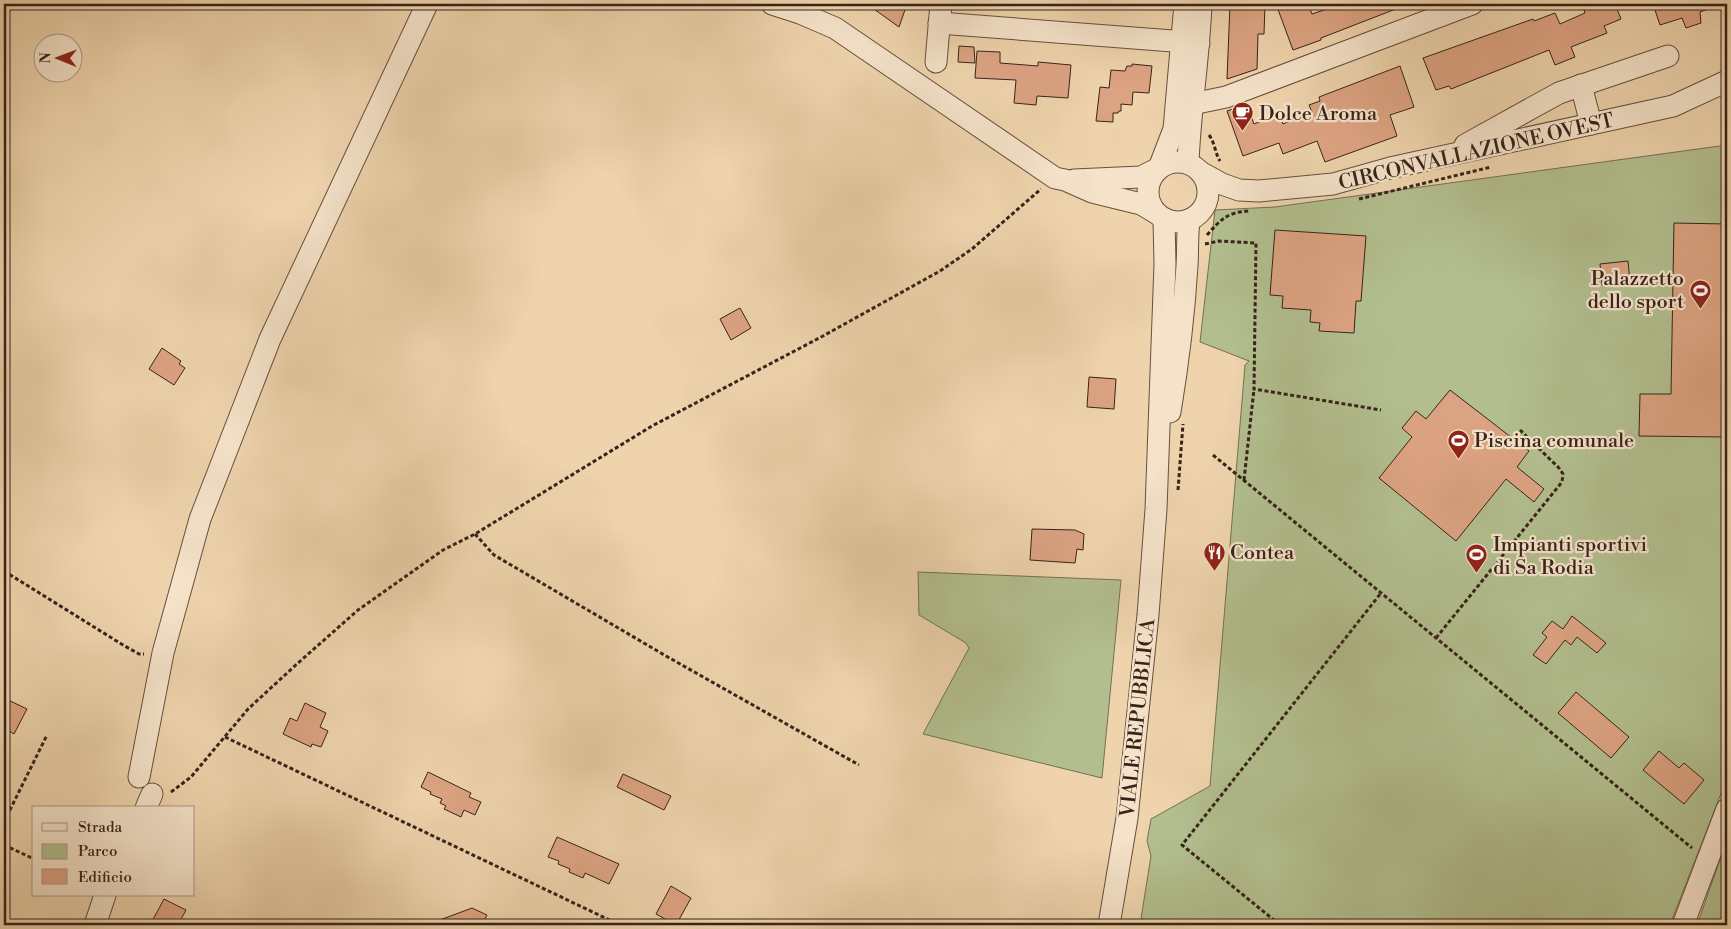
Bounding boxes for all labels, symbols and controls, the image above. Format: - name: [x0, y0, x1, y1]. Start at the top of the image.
- north arrow: [32, 32, 82, 82]
- text: N: [37, 52, 55, 63]
- cafe icon: Dolce Aroma: [1231, 101, 1255, 132]
- place label: Dolce Aroma: [1259, 102, 1378, 127]
- street label: CIRCONVALLAZIONE OVEST: [1336, 109, 1617, 196]
- place label: Palazzetto dello sport: [1588, 267, 1684, 315]
- sports icon: Palazzetto dello sport: [1688, 278, 1712, 309]
- sports icon: Piscina comunale: [1446, 428, 1470, 459]
- place label: Piscina comunale: [1474, 429, 1634, 454]
- place label: Impianti sportivi di Sa Rodia: [1493, 533, 1647, 581]
- restaurant icon: Contea: [1202, 540, 1226, 571]
- place label: Contea: [1230, 541, 1295, 566]
- sports icon: Impianti sportivi di Sa Rodia: [1465, 543, 1489, 574]
- street label: VIALE REPUBBLICA: [1116, 616, 1161, 820]
- legend: [32, 806, 195, 896]
- text: Strada: [78, 818, 122, 837]
- text: Parco: [78, 842, 117, 861]
- text: Edificio: [78, 868, 132, 887]

